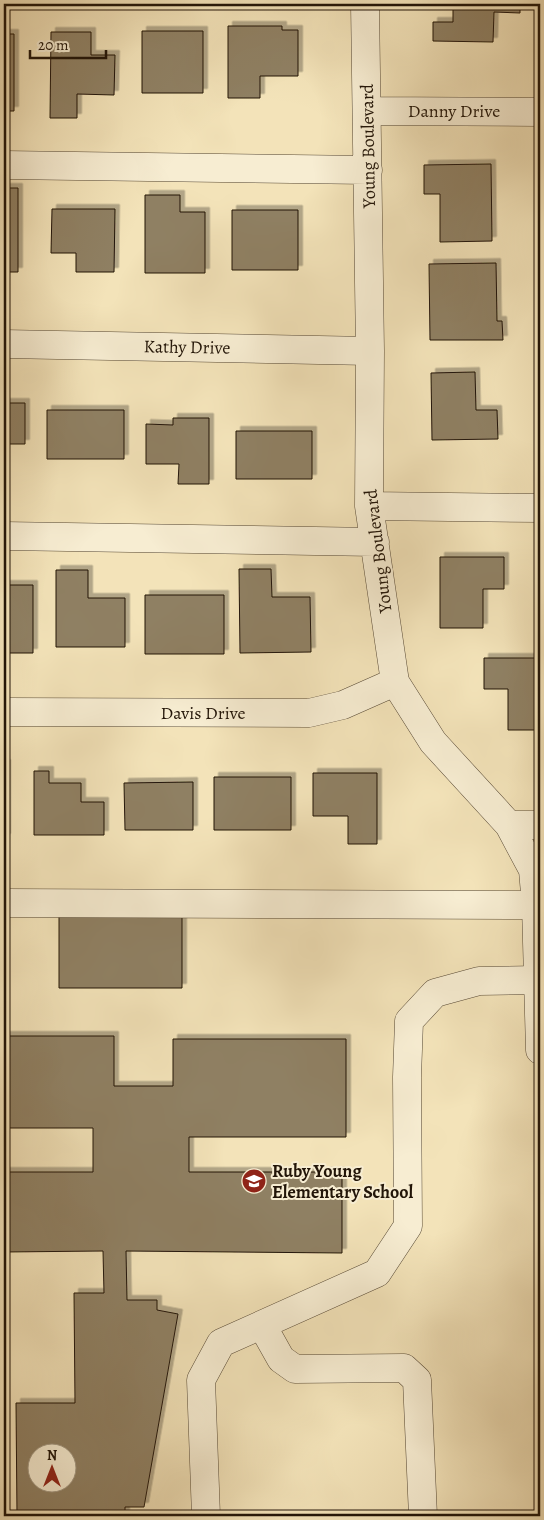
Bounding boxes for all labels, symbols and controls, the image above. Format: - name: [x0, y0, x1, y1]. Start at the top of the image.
- scale bar: [30, 28, 106, 60]
- text: 20 m: [38, 35, 69, 55]
- street label: Young Boulevard: [355, 83, 381, 209]
- street label: Danny Drive: [408, 99, 500, 123]
- street label: Kathy Drive: [143, 334, 231, 360]
- street label: Young Boulevard: [358, 488, 398, 615]
- street label: Davis Drive: [161, 701, 246, 725]
- place label: Ruby Young Elementary School: [272, 1159, 414, 1204]
- school or university icon: Ruby Young Elementary School: [241, 1168, 267, 1194]
- north arrow: [28, 1442, 78, 1492]
- text: N: [47, 1446, 57, 1465]

